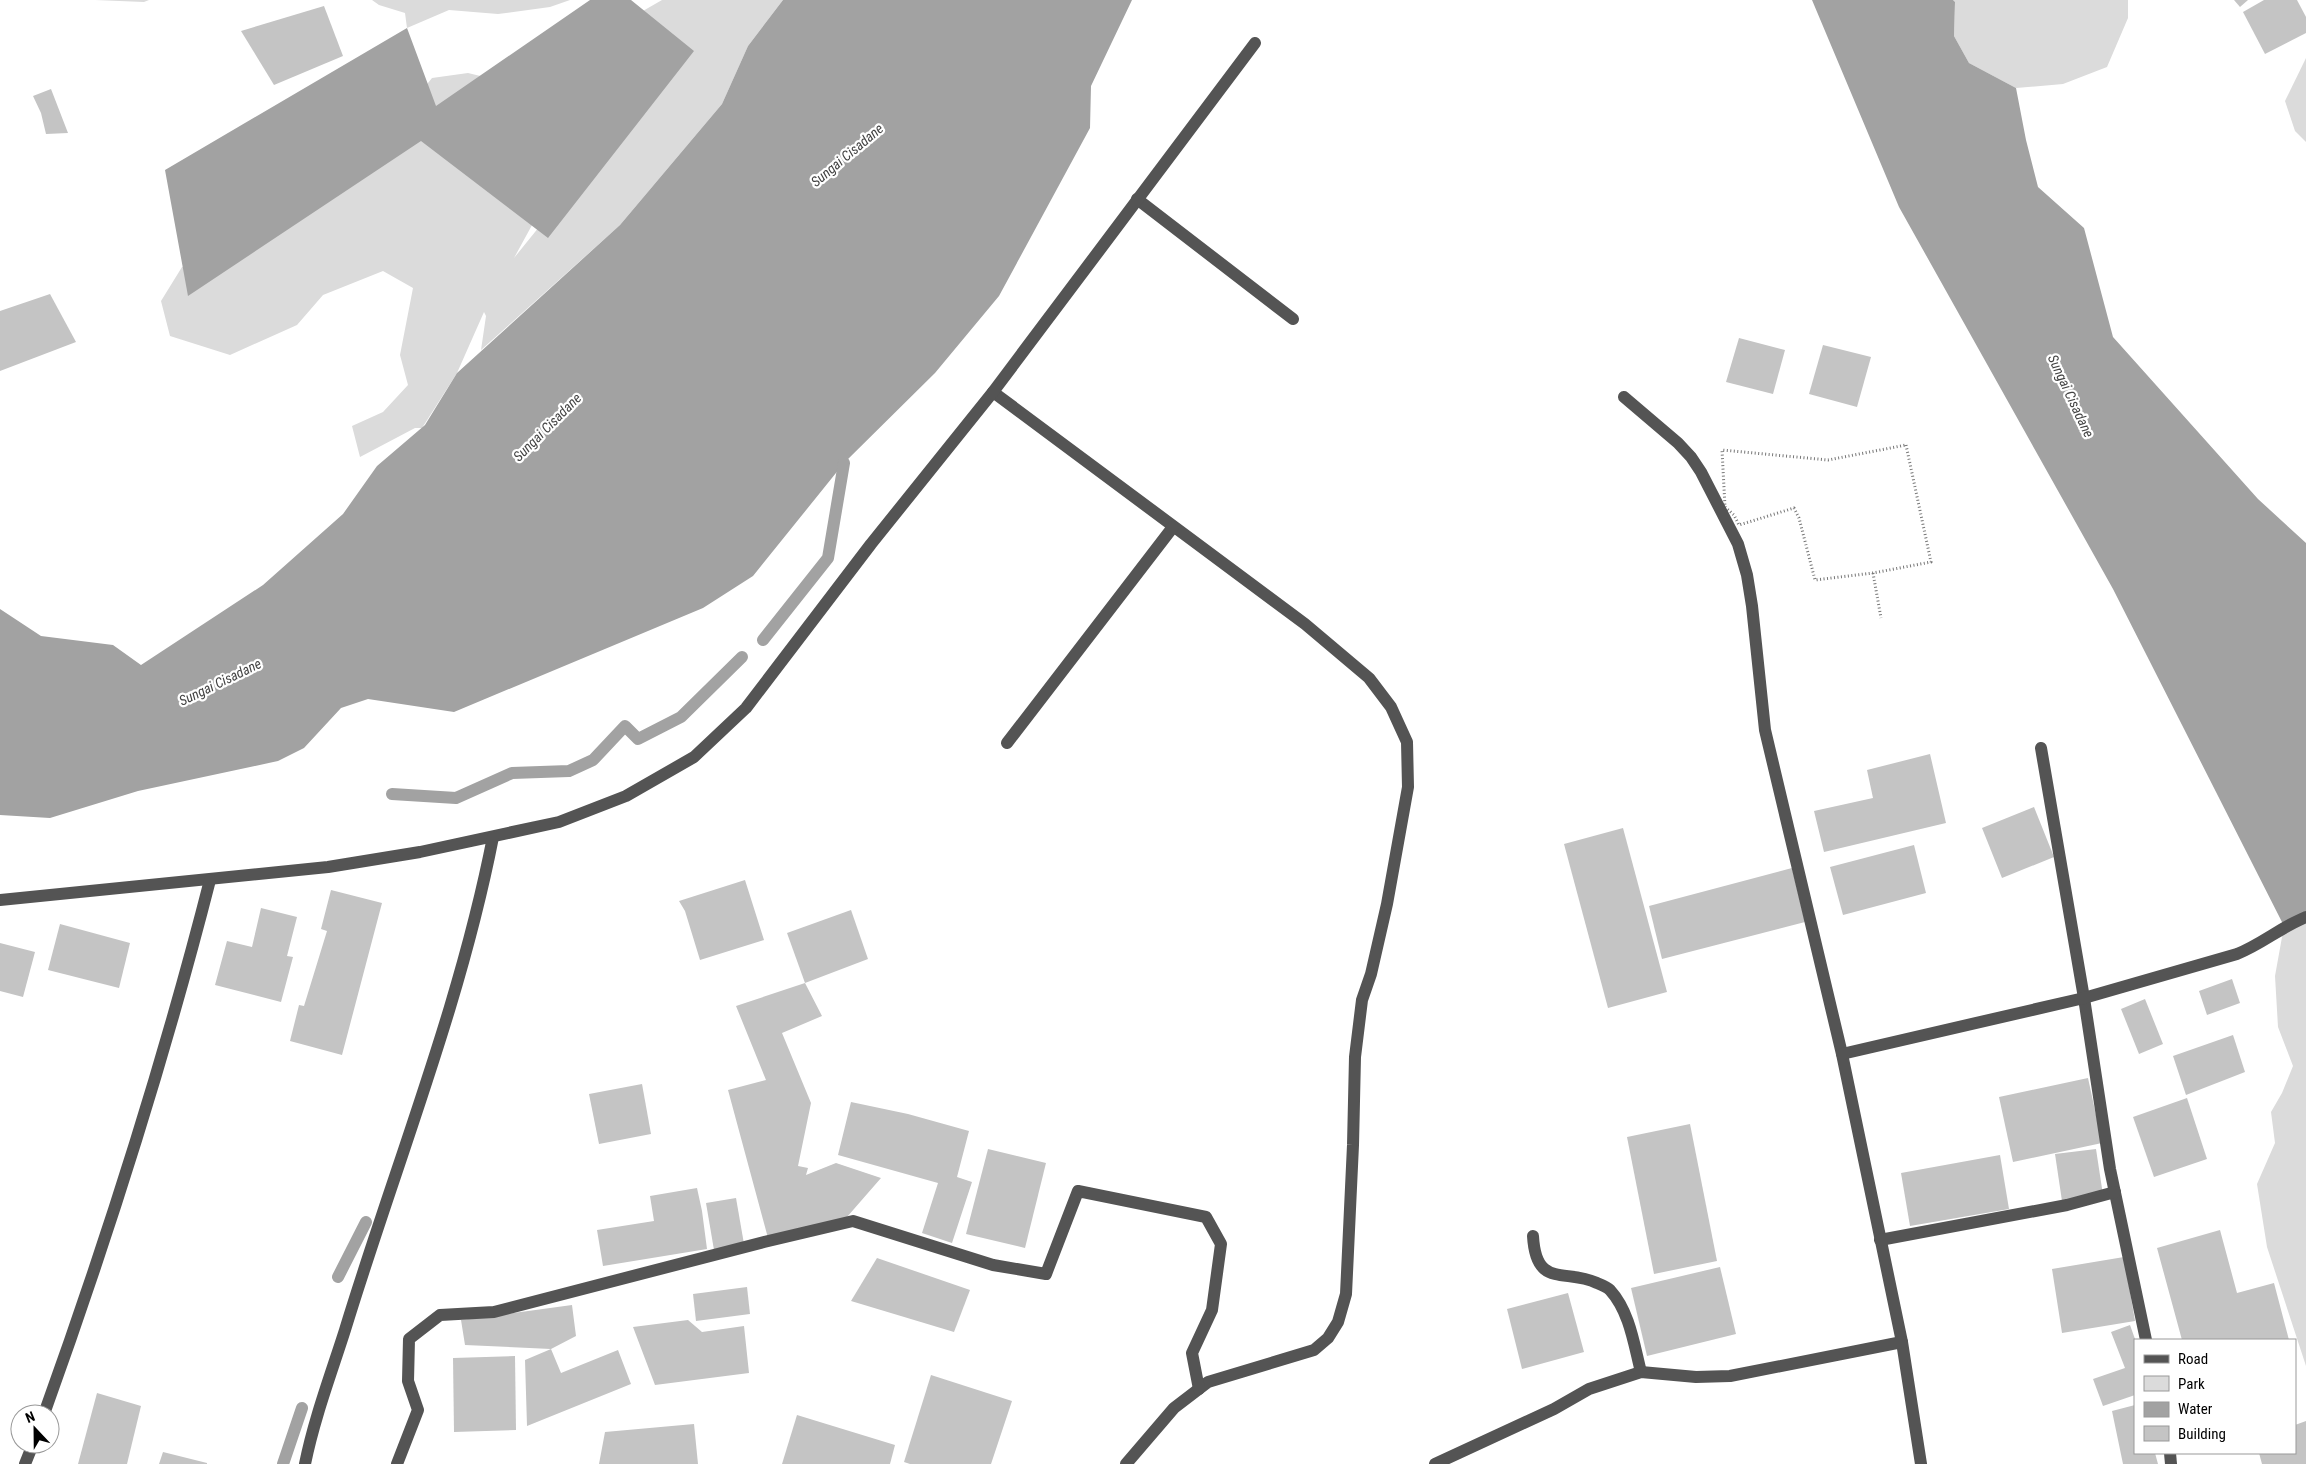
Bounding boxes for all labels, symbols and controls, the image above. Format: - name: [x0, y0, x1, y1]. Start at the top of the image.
- water label: Sungai Cisadane: [808, 120, 886, 190]
- water label: Sungai Cisadane: [2045, 352, 2097, 440]
- water label: Sungai Cisadane: [510, 390, 584, 464]
- water label: Sungai Cisadane: [176, 655, 264, 709]
- legend: [2134, 1339, 2296, 1454]
- text: Road: [2178, 1350, 2208, 1368]
- text: Park: [2178, 1375, 2205, 1393]
- text: Water: [2178, 1400, 2213, 1418]
- north arrow: [10, 1404, 60, 1454]
- text: N: [23, 1408, 37, 1426]
- text: Building: [2178, 1425, 2226, 1443]

